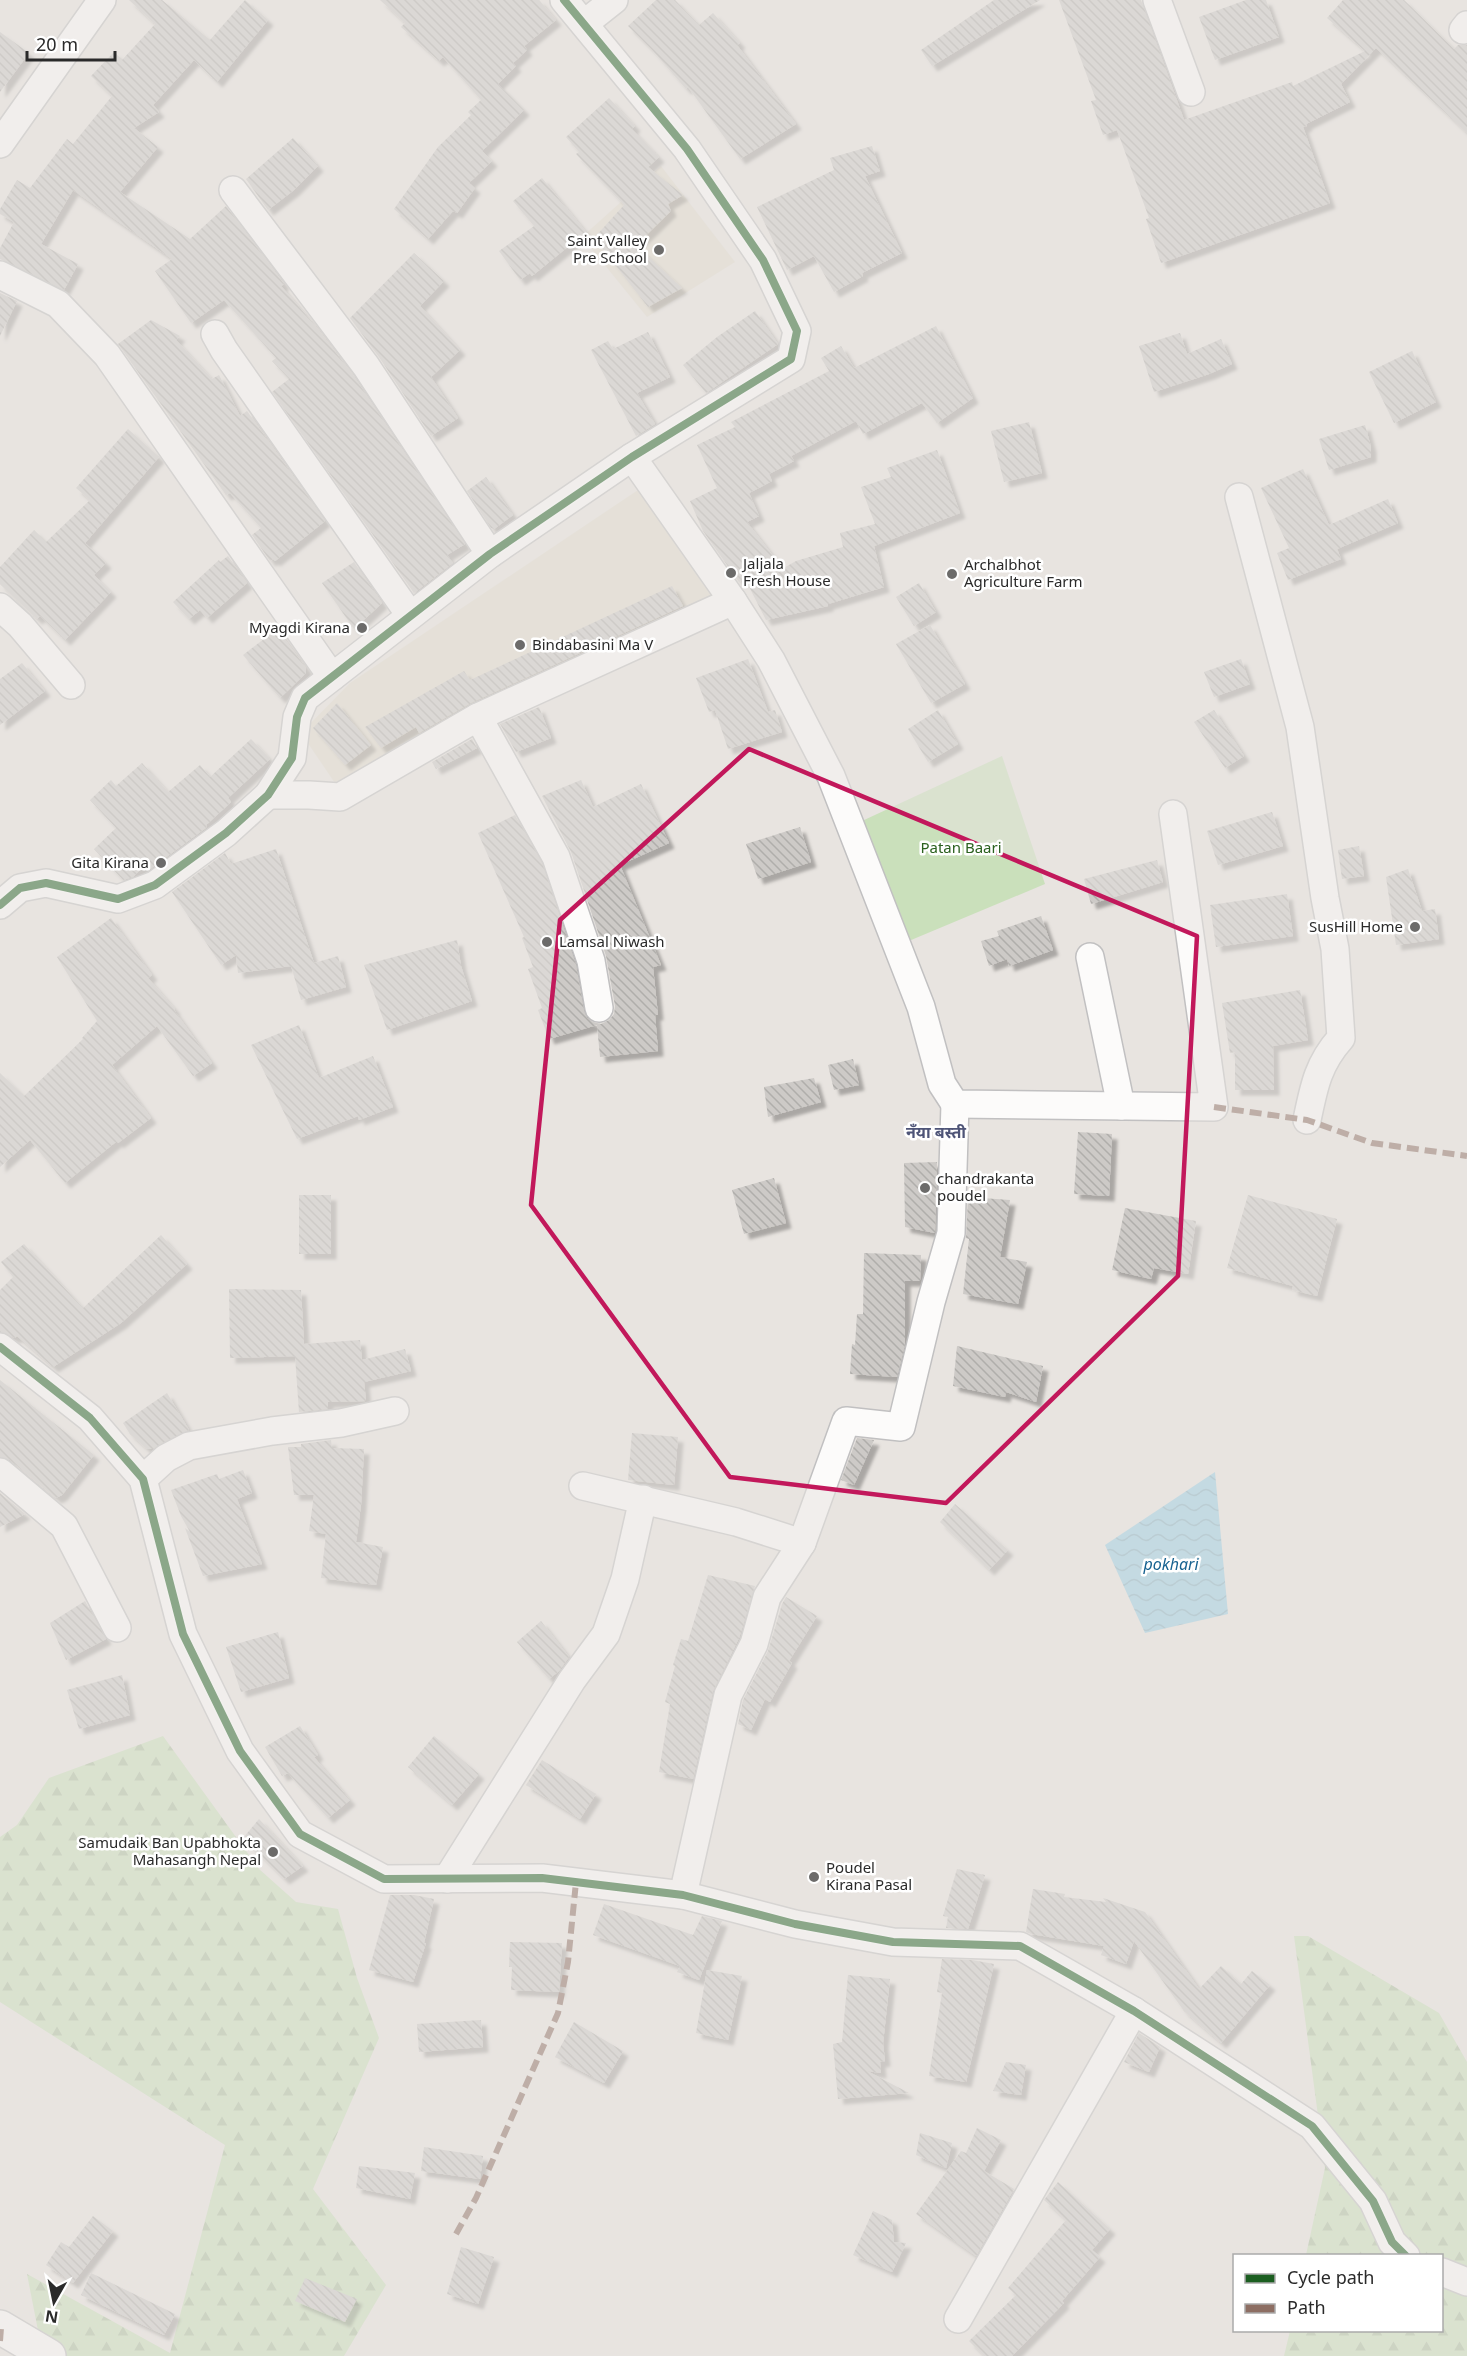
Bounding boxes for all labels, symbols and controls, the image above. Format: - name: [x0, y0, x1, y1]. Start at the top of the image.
- scale bar: [27, 24, 116, 62]
- text: 20 m: [36, 32, 78, 56]
- place label: Saint Valley Pre School: [567, 230, 647, 267]
- marker: Saint Valley Pre School: [652, 243, 666, 257]
- place label: Jaljala Fresh House: [741, 553, 831, 590]
- place label: Archalbhot Agriculture Farm: [964, 554, 1083, 591]
- marker: Jaljala Fresh House: [724, 566, 738, 580]
- marker: Archalbhot Agriculture Farm: [945, 567, 959, 581]
- place label: Myagdi Kirana: [249, 617, 350, 637]
- marker: Myagdi Kirana: [355, 621, 369, 635]
- place label: Bindabasini Ma V: [532, 634, 653, 654]
- marker: Bindabasini Ma V: [513, 638, 527, 652]
- park label: Patan Baari: [920, 837, 1002, 857]
- place label: Gita Kirana: [71, 852, 149, 872]
- marker: Gita Kirana: [154, 856, 168, 870]
- place label: SusHill Home: [1309, 916, 1403, 936]
- marker: SusHill Home: [1408, 920, 1422, 934]
- place label: Lamsal Niwash: [559, 931, 665, 951]
- marker: Lamsal Niwash: [540, 935, 554, 949]
- district label: नँया बस्ती: [906, 1121, 966, 1143]
- place label: chandrakanta poudel: [937, 1168, 1034, 1205]
- marker: chandrakanta poudel: [918, 1181, 932, 1195]
- water label: pokhari: [1142, 1553, 1199, 1575]
- place label: Samudaik Ban Upabhokta Mahasangh Nepal: [78, 1832, 261, 1869]
- marker: Samudaik Ban Upabhokta Mahasangh Nepal: [266, 1845, 280, 1859]
- place label: Poudel Kirana Pasal: [826, 1857, 912, 1894]
- marker: Poudel Kirana Pasal: [807, 1870, 821, 1884]
- legend: [1233, 2254, 1443, 2332]
- text: Cycle path: [1287, 2265, 1374, 2289]
- north arrow: [24, 2272, 84, 2332]
- text: Path: [1287, 2295, 1326, 2319]
- text: N: [44, 2305, 60, 2329]

